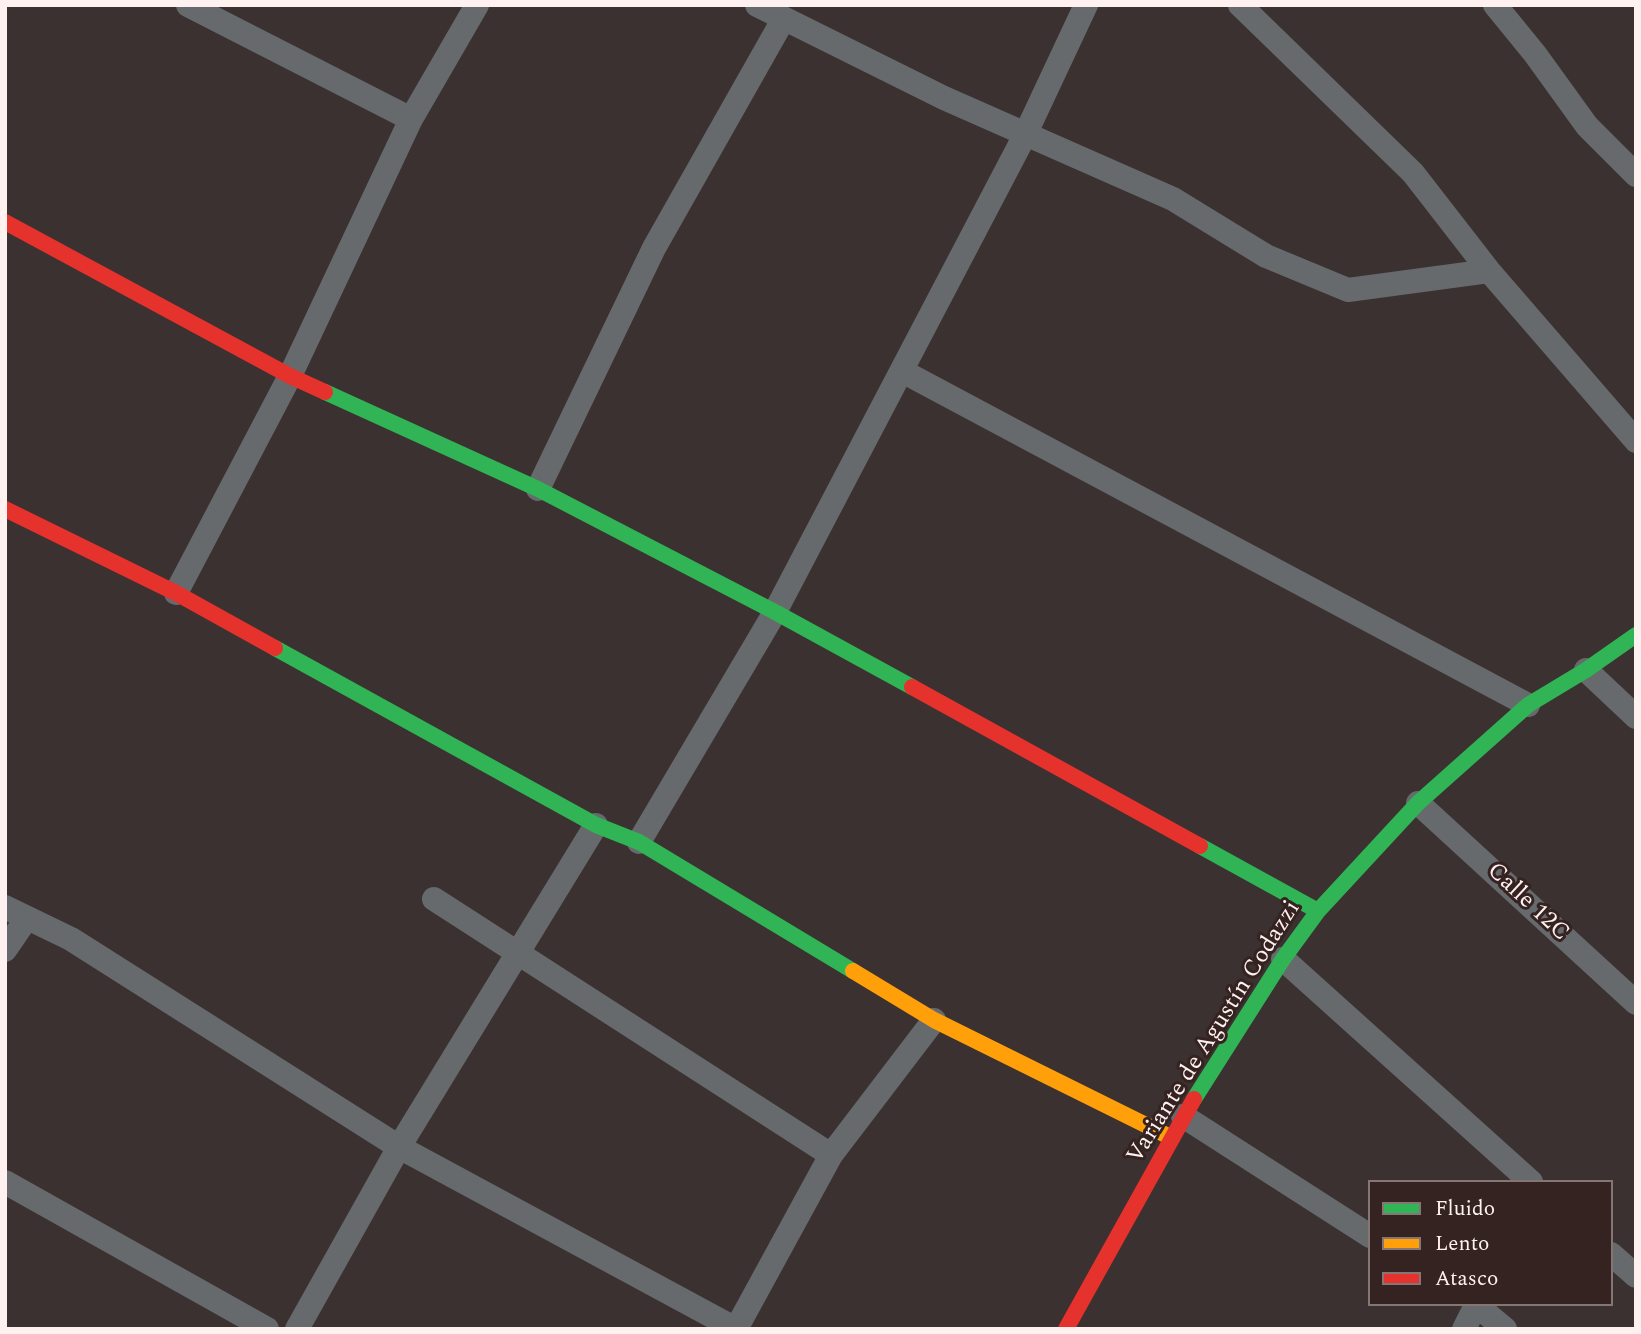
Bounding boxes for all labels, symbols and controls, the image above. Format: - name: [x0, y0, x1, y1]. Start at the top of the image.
- street label: Calle 12C: [1480, 858, 1574, 948]
- street label: Variante de Agustín Codazzi: [1122, 896, 1308, 1170]
- legend: [1368, 1180, 1613, 1306]
- text: Fluido: [1435, 1193, 1495, 1225]
- text: Lento: [1435, 1228, 1489, 1260]
- text: Atasco: [1435, 1263, 1498, 1295]

